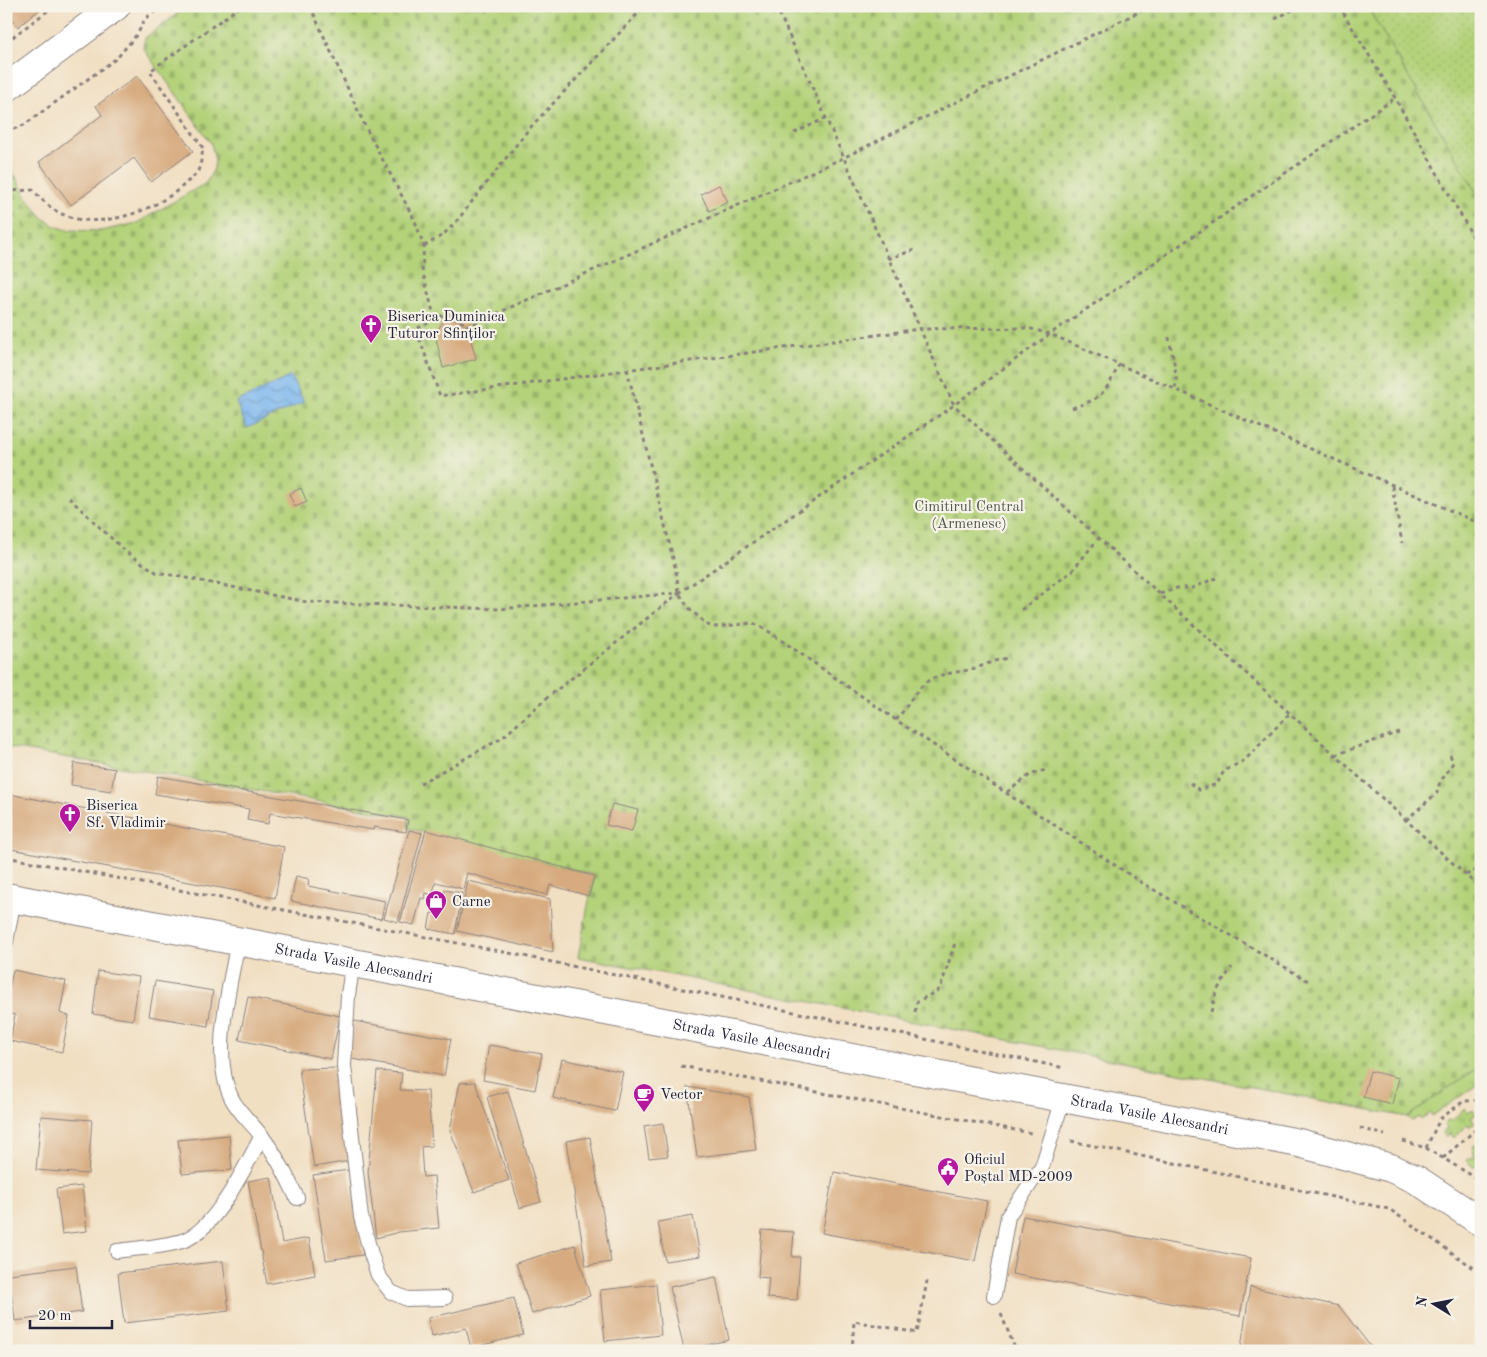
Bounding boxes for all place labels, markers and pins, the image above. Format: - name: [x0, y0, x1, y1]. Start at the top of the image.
- place label: Biserica Duminica Tuturor Sfinților: [387, 310, 506, 342]
- church icon: Biserica Duminica Tuturor Sfinților: [359, 313, 383, 344]
- place label: Biserica Sf. Vladimir: [86, 799, 166, 831]
- church icon: Biserica Sf. Vladimir: [58, 802, 82, 833]
- shop icon: Carne: [424, 889, 448, 920]
- place label: Carne: [452, 895, 491, 910]
- cafe icon: Vector: [632, 1082, 656, 1113]
- place label: Vector: [660, 1088, 702, 1103]
- place label: Oficiul Poștal MD-2009: [964, 1153, 1073, 1185]
- public building icon: Oficiul Poștal MD-2009: [936, 1156, 960, 1187]

